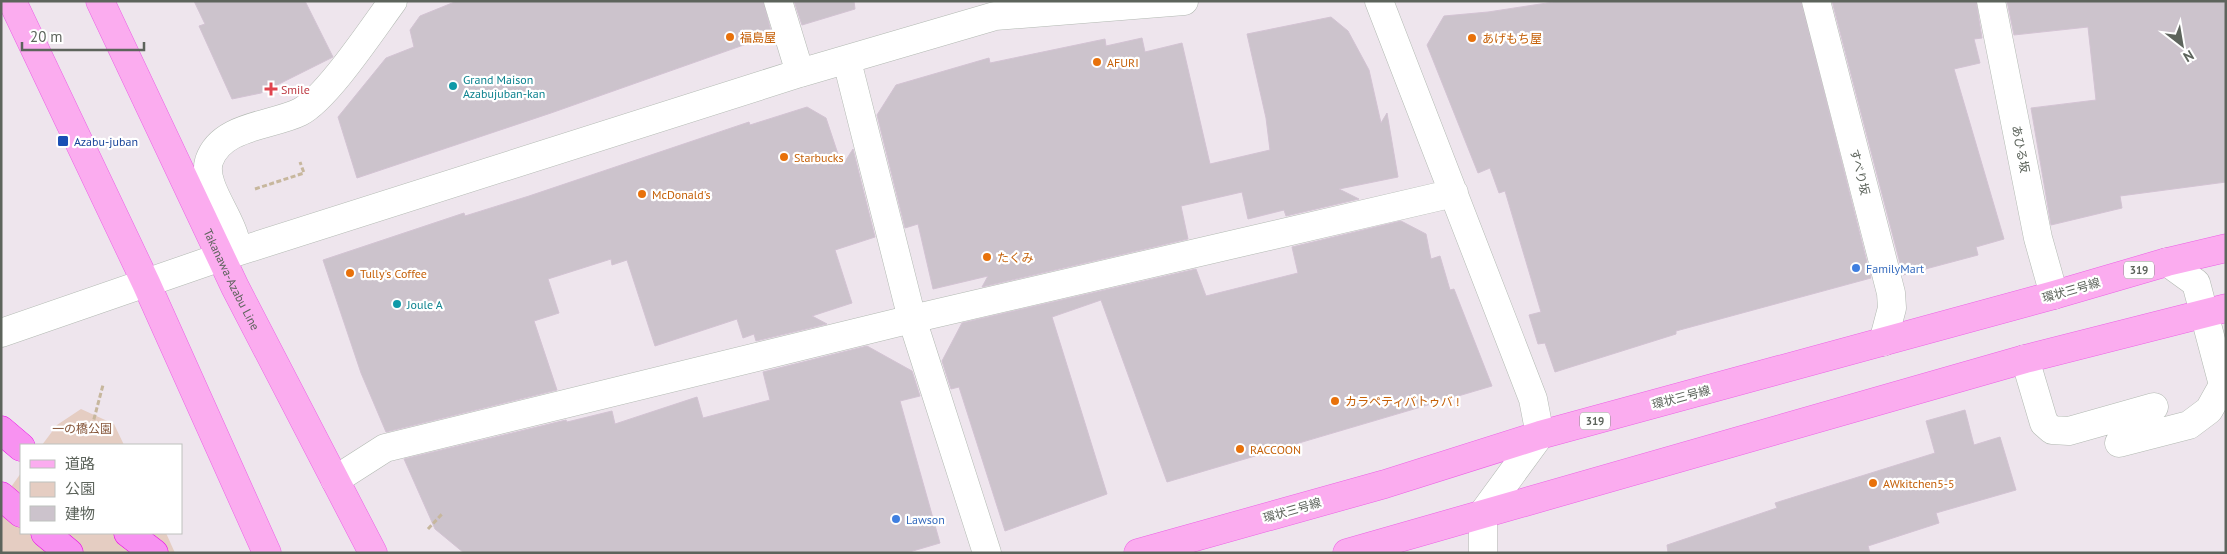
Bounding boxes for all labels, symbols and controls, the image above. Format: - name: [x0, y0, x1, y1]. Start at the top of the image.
- scale bar: [22, 20, 145, 52]
- north arrow: [2157, 20, 2207, 70]
- text: 20 m: [30, 27, 63, 46]
- place label: 福島屋: [740, 30, 776, 45]
- marker: 福島屋: [724, 31, 736, 43]
- place label: あげもち屋: [1482, 31, 1542, 46]
- marker: あげもち屋: [1466, 32, 1478, 44]
- text: N: [2180, 46, 2197, 66]
- place label: AFURI: [1107, 55, 1139, 70]
- marker: AFURI: [1091, 56, 1103, 68]
- place label: Grand Maison Azabujuban-kan: [463, 72, 545, 101]
- marker: Grand Maison Azabujuban-kan: [447, 80, 459, 92]
- place label: Smile: [281, 82, 310, 97]
- marker: Smile: [265, 83, 277, 95]
- street label: あひる坂: [2009, 124, 2033, 174]
- marker: Azabu-juban: [56, 134, 70, 148]
- place label: Azabu-juban: [74, 134, 138, 149]
- street label: すべり坂: [1847, 147, 1873, 197]
- place label: Starbucks: [794, 150, 844, 165]
- marker: Starbucks: [778, 151, 790, 163]
- place label: McDonald's: [652, 187, 711, 202]
- marker: McDonald's: [636, 188, 648, 200]
- street label: Takanawa-Azabu Line: [201, 226, 263, 332]
- place label: たくみ: [997, 250, 1033, 265]
- marker: たくみ: [981, 251, 993, 263]
- place label: FamilyMart: [1866, 261, 1924, 276]
- marker: FamilyMart: [1850, 262, 1862, 274]
- road number: 319: [2124, 262, 2154, 278]
- place label: Tully's Coffee: [360, 266, 427, 281]
- marker: Tully's Coffee: [344, 267, 356, 279]
- street label: 環状三号線: [2040, 275, 2102, 305]
- place label: Joule A: [406, 297, 443, 312]
- marker: Joule A: [391, 298, 403, 310]
- street label: 環状三号線: [1650, 382, 1712, 412]
- place label: カラペティバトゥバ !: [1345, 394, 1460, 409]
- marker: カラペティバトゥバ !: [1329, 395, 1341, 407]
- road number: 319: [1580, 412, 1610, 430]
- park label: 一の橋公園: [52, 421, 112, 436]
- place label: RACCOON: [1250, 442, 1301, 457]
- marker: RACCOON: [1234, 443, 1246, 455]
- legend: [20, 444, 182, 534]
- text: 道路: [65, 454, 95, 473]
- place label: AWkitchen5-5: [1883, 476, 1955, 491]
- marker: AWkitchen5-5: [1867, 477, 1879, 489]
- text: 公園: [65, 479, 95, 498]
- street label: 環状三号線: [1261, 495, 1323, 525]
- text: 建物: [65, 504, 95, 523]
- place label: Lawson: [906, 512, 945, 527]
- marker: Lawson: [890, 513, 902, 525]

